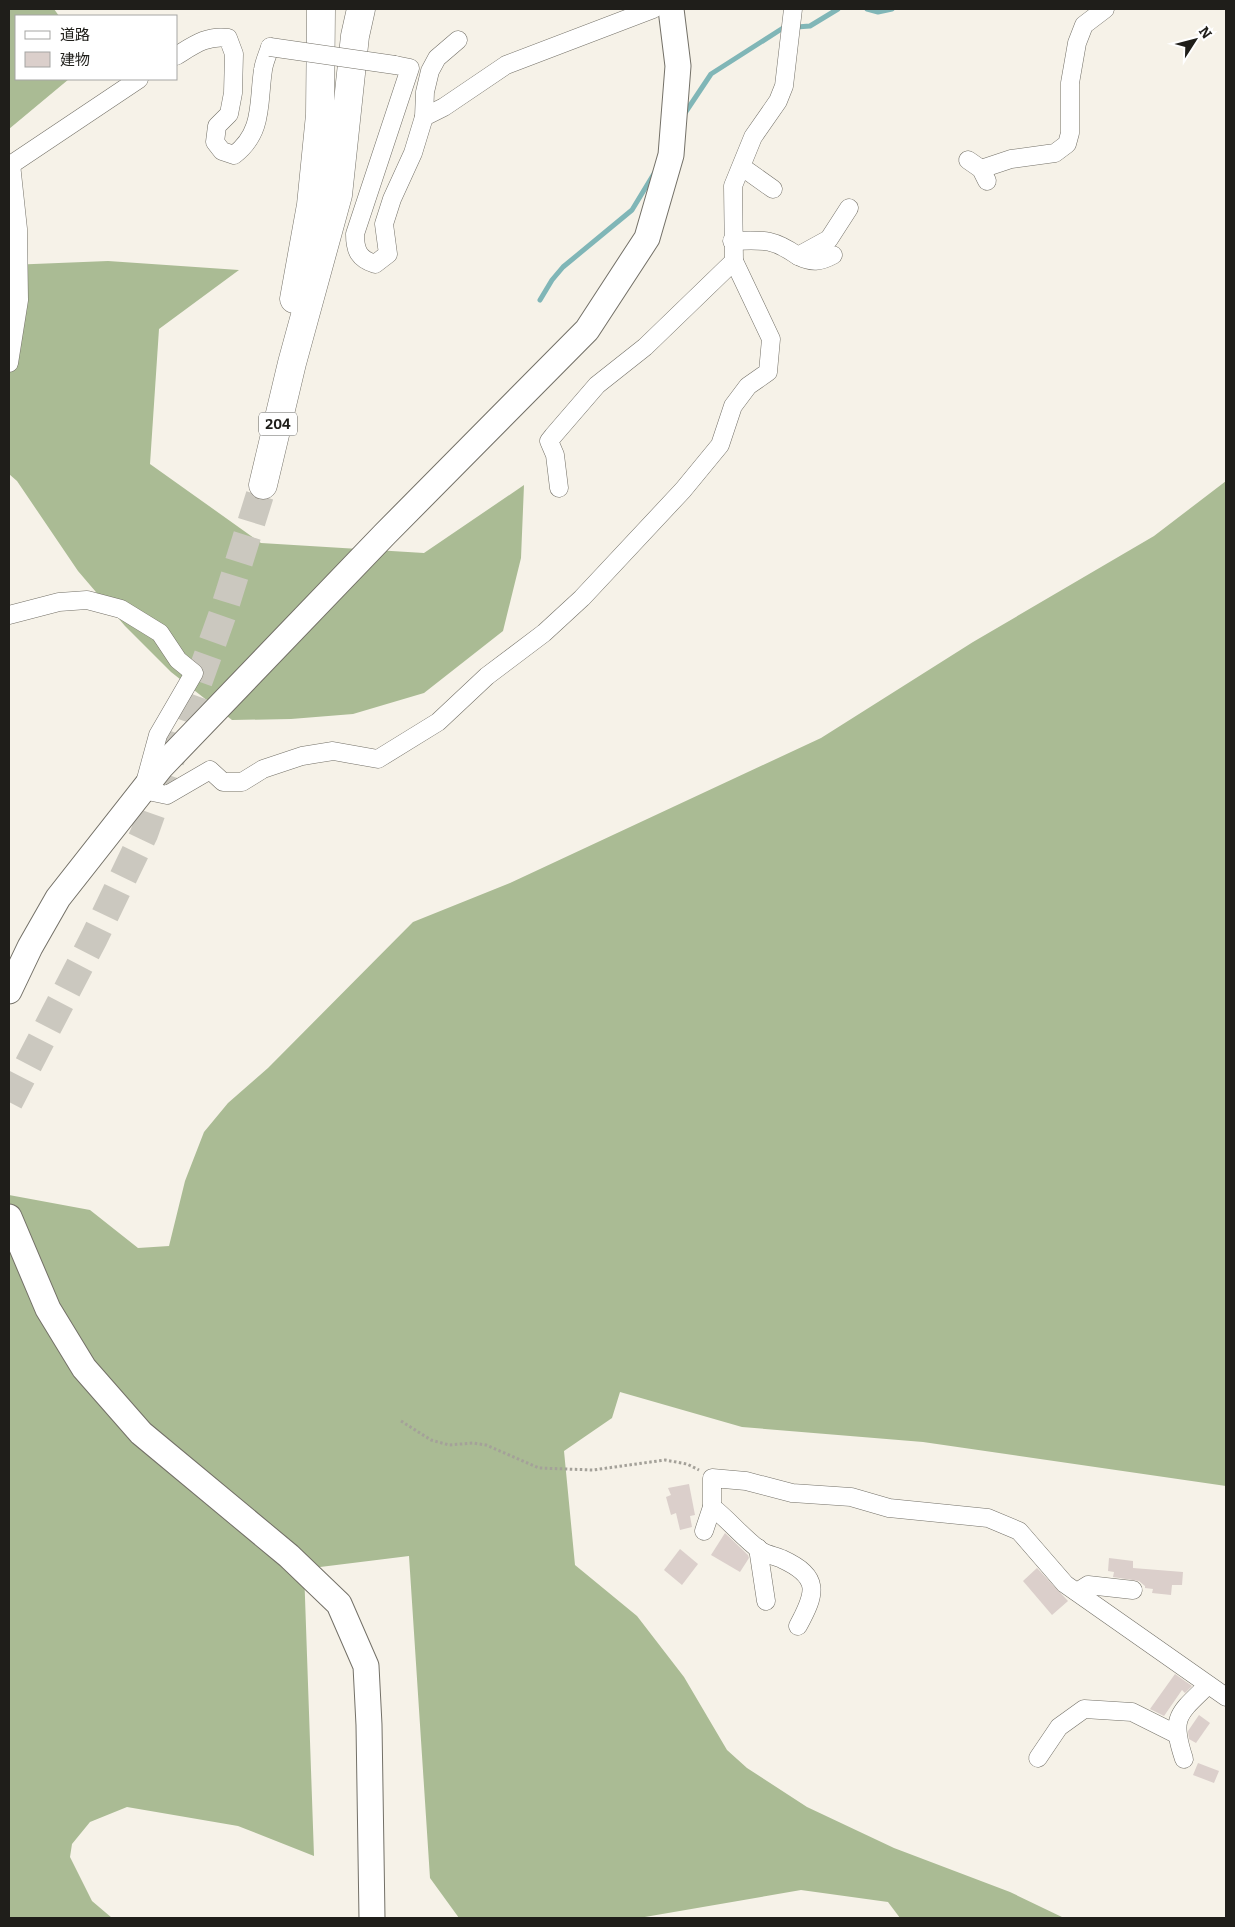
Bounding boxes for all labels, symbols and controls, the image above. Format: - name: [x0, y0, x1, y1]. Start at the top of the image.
- legend: [15, 15, 178, 80]
- north arrow: [1170, 15, 1220, 65]
- text: N: [1195, 23, 1215, 42]
- text: 道路: [60, 26, 90, 44]
- text: 建物: [60, 51, 90, 69]
- road number: 204: [259, 412, 297, 436]

